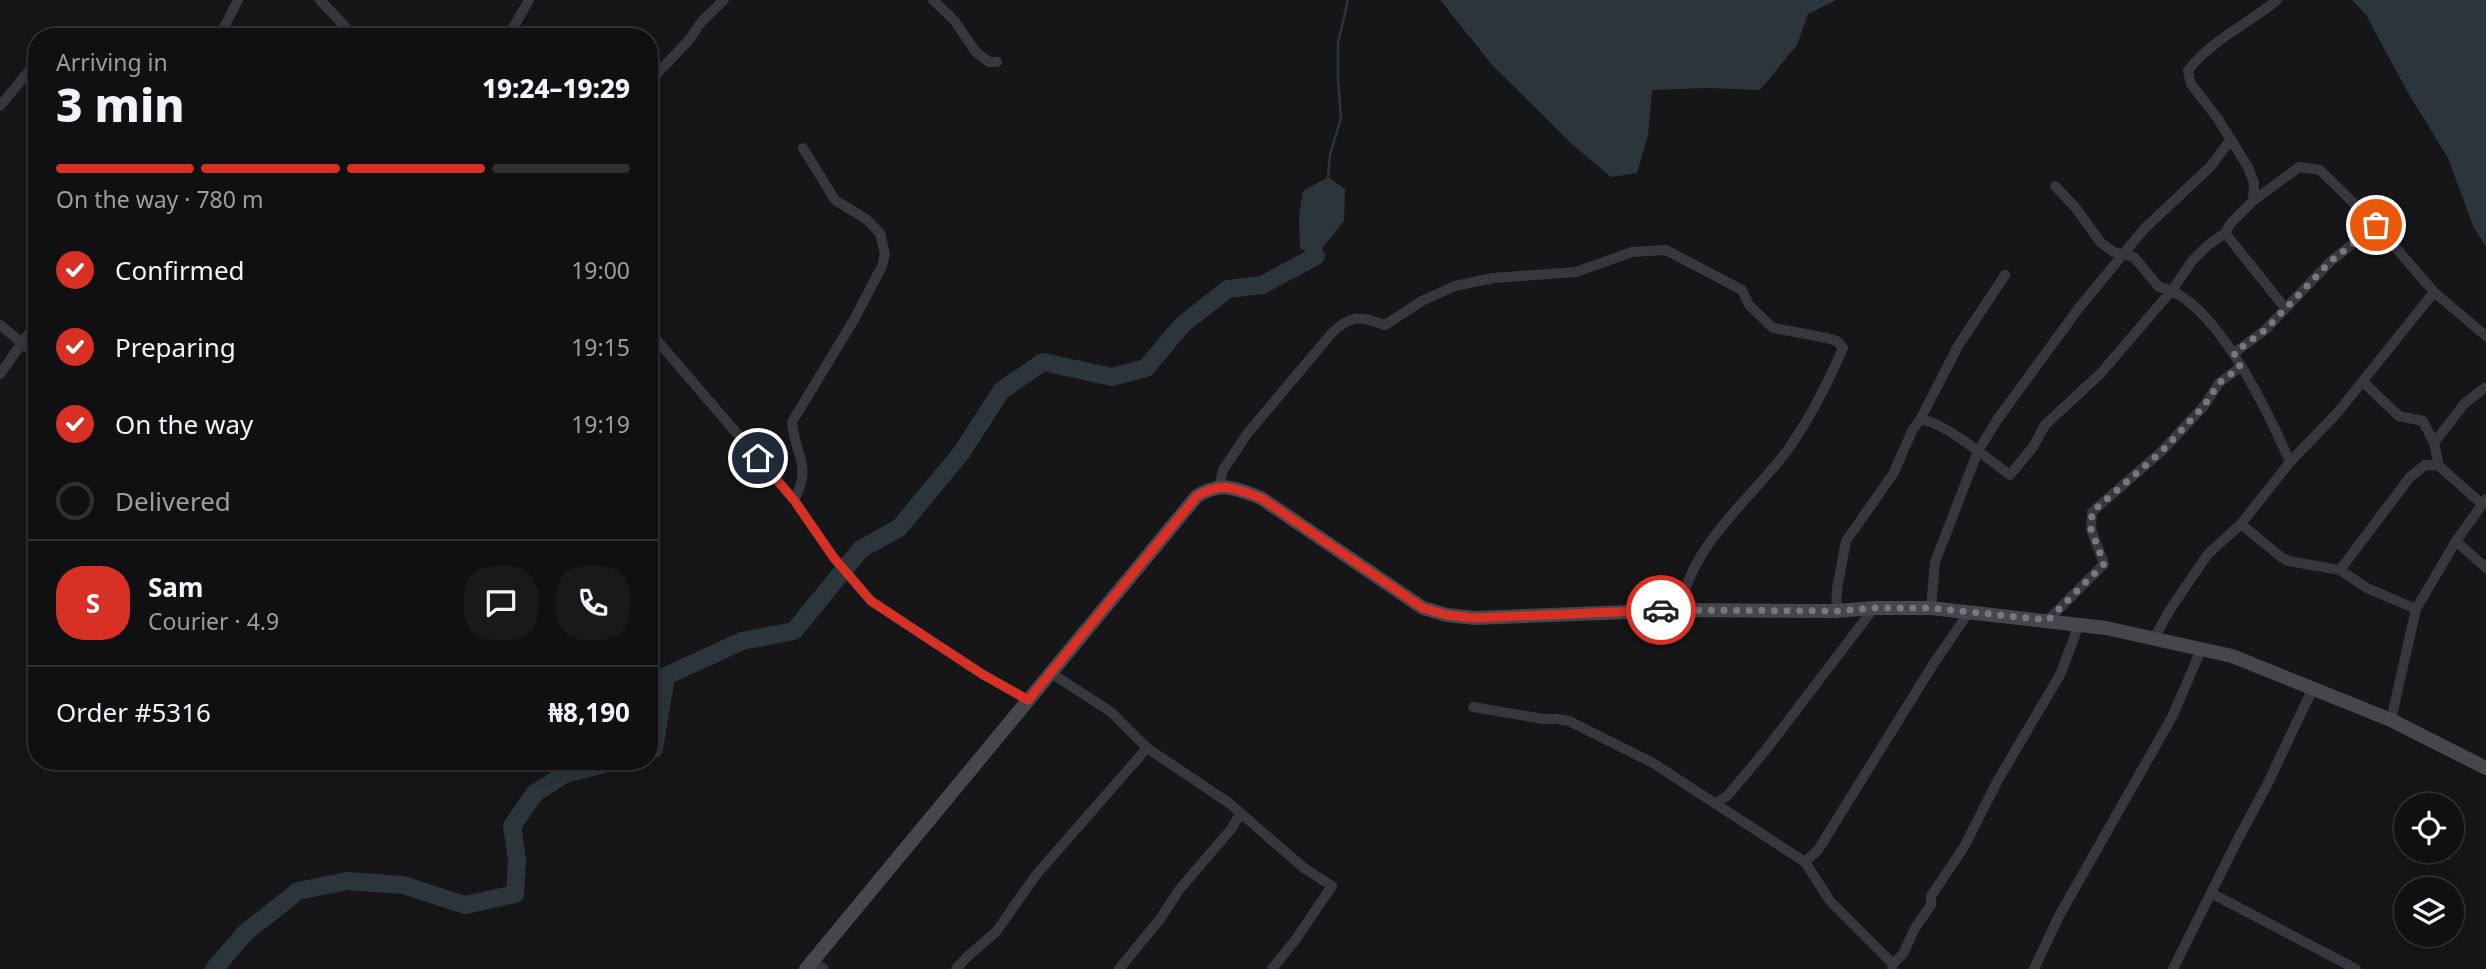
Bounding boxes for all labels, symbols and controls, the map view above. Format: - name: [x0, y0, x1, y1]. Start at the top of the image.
- text: Arriving in: [56, 46, 168, 78]
- text: 19:24–19:29: [482, 70, 630, 106]
- text: 3 min: [56, 73, 185, 135]
- text: On the way · 780 m: [56, 183, 263, 215]
- pin: [2346, 195, 2406, 255]
- icon: bag: [2357, 206, 2395, 244]
- icon: check: [56, 251, 94, 289]
- text: Confirmed: [115, 252, 245, 288]
- text: 19:00: [571, 254, 630, 286]
- icon: check: [56, 328, 94, 366]
- text: Preparing: [115, 329, 236, 365]
- text: 19:15: [571, 331, 630, 363]
- icon: check: [56, 405, 94, 443]
- text: On the way: [115, 406, 253, 442]
- text: 19:19: [571, 408, 630, 440]
- pin: [728, 428, 788, 488]
- icon: home: [739, 439, 777, 477]
- text: Delivered: [115, 483, 231, 519]
- button: chat: [464, 566, 538, 640]
- button: phone: [556, 566, 630, 640]
- text: Sam: [148, 569, 203, 605]
- courier: [1626, 575, 1696, 645]
- text: S: [86, 585, 100, 621]
- icon: car: [1642, 591, 1680, 629]
- text: Courier · 4.9: [148, 605, 279, 637]
- text: Order #5316: [56, 694, 211, 730]
- text: ₦8,190: [548, 694, 630, 730]
- map controls: [2394, 793, 2464, 947]
- button: locate: [2394, 793, 2464, 863]
- button: layers: [2394, 877, 2464, 947]

